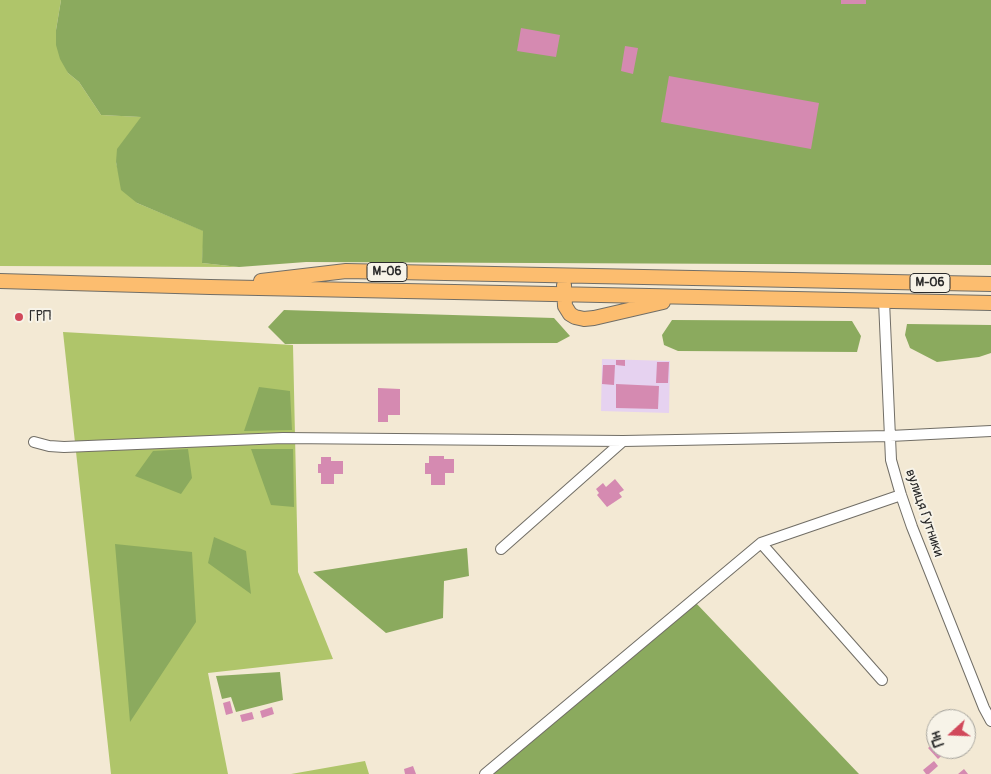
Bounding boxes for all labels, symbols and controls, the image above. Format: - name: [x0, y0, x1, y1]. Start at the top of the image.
- road number: М-06: [367, 262, 407, 282]
- road number: М-06: [910, 274, 950, 292]
- place label: ГРП: [29, 309, 51, 325]
- marker: ГРП: [13, 311, 25, 323]
- street label: вулиця Гутники: [901, 467, 947, 559]
- north arrow: [926, 709, 976, 759]
- text: Пн: [927, 729, 948, 749]

